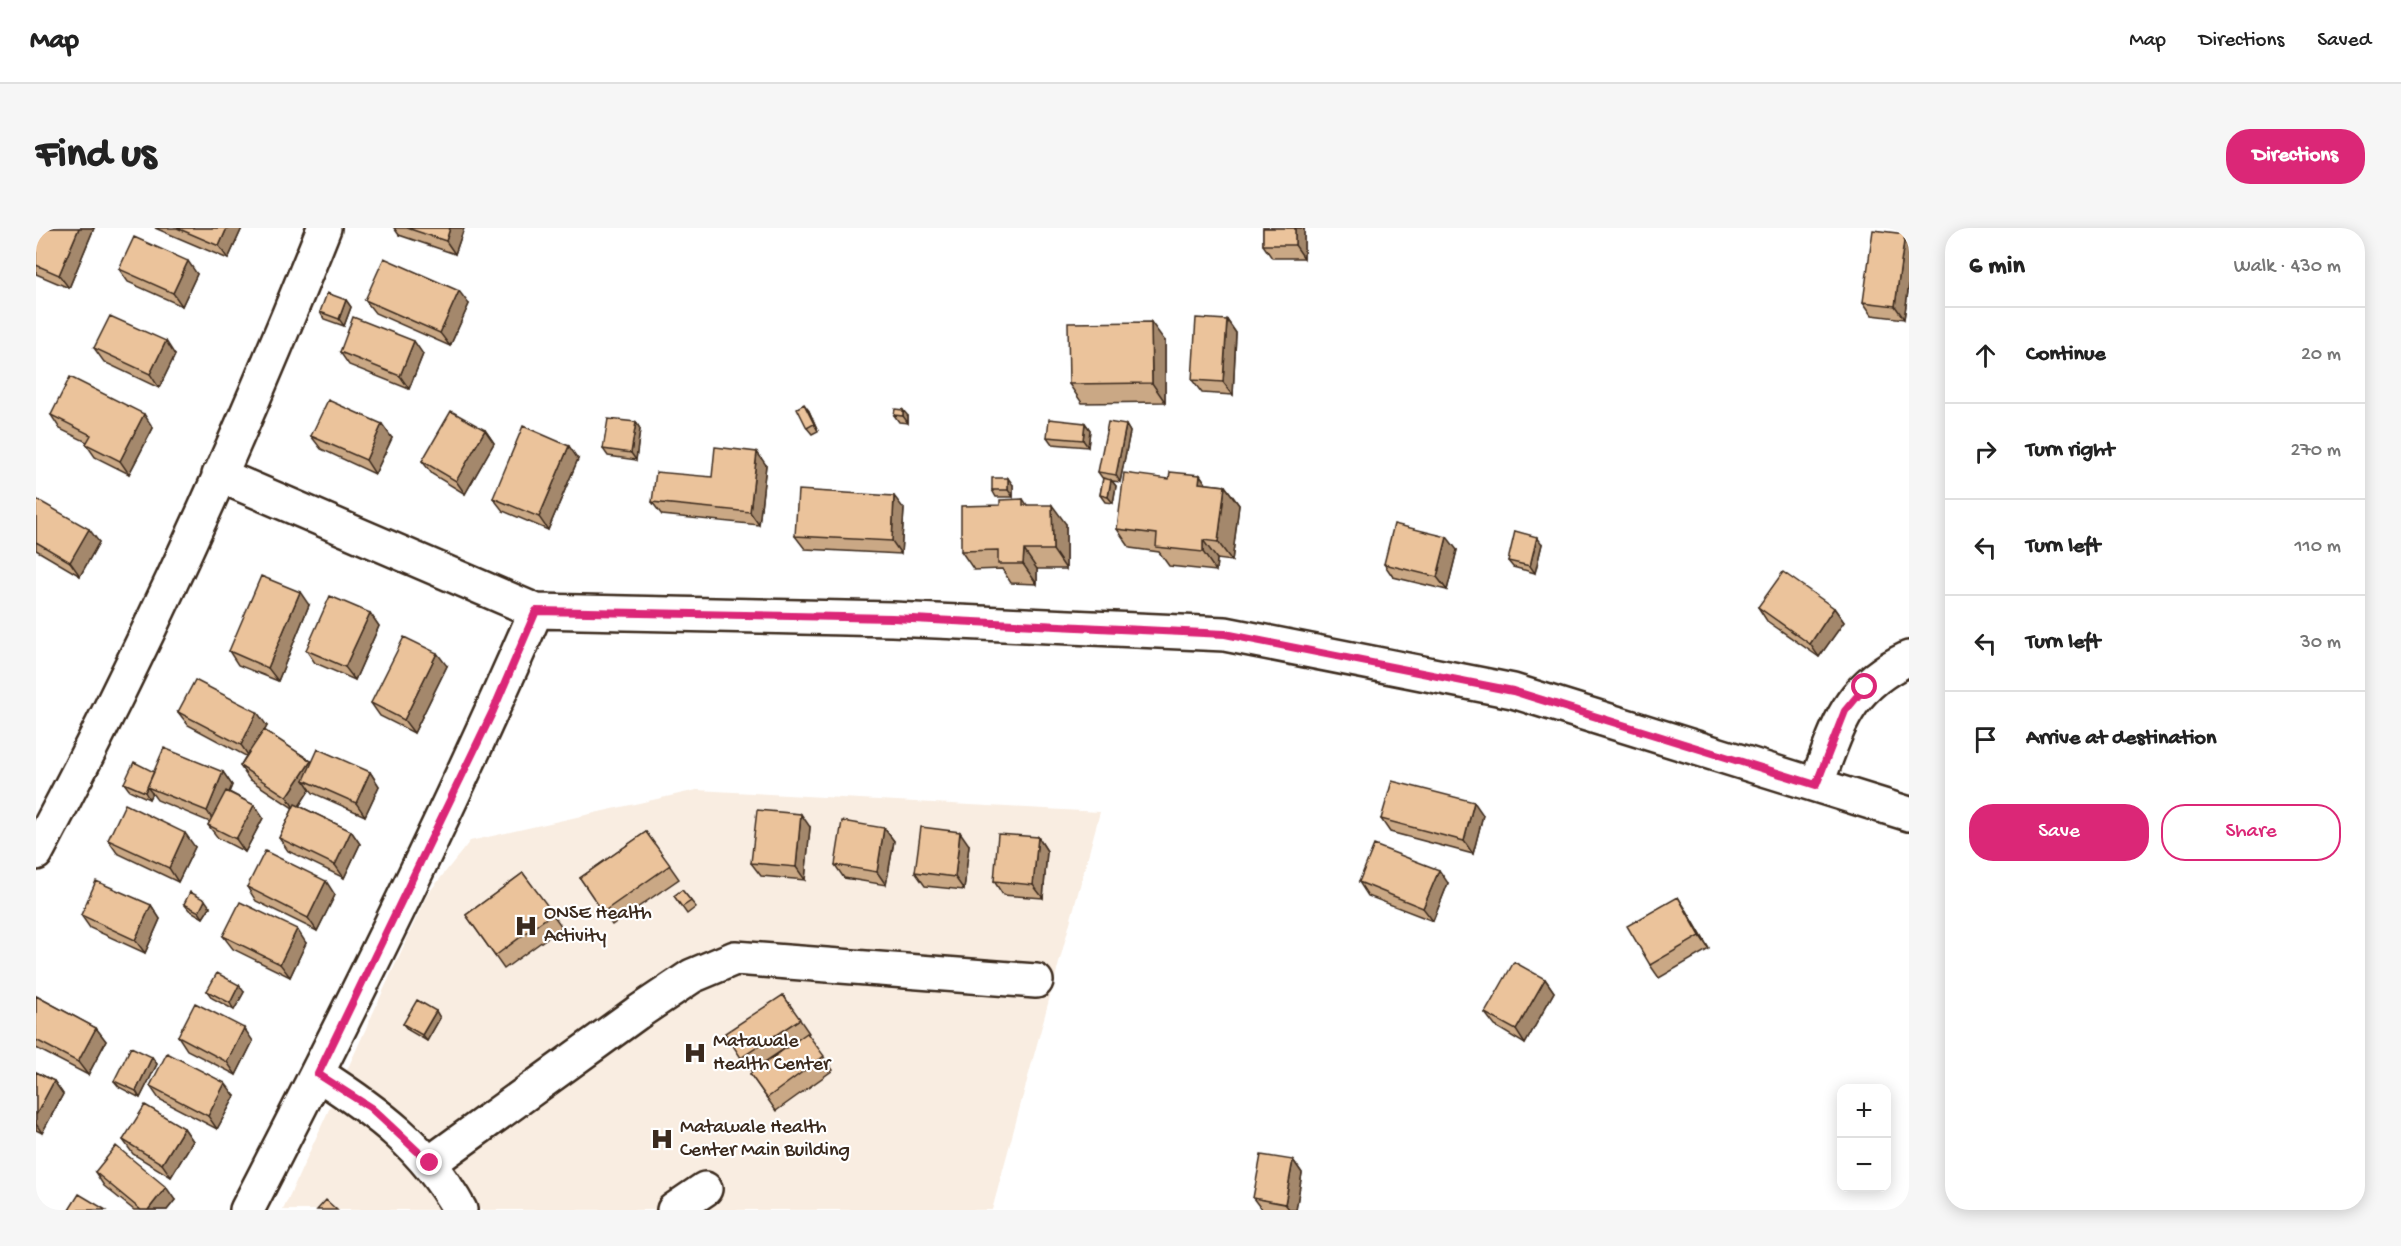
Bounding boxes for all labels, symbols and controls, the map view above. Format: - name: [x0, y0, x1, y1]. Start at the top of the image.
- text: Map: [30, 25, 79, 58]
- text: Map: [2129, 29, 2166, 54]
- text: Directions: [2199, 29, 2284, 54]
- text: Saved: [2317, 29, 2371, 54]
- button: Directions: [2226, 129, 2365, 184]
- text: Find us: [36, 132, 156, 181]
- text: 6 min: [1969, 252, 2025, 283]
- text: Walk · 430 m: [2234, 256, 2341, 279]
- icon: ahead: [1969, 339, 2002, 372]
- text: Continue: [2026, 342, 2106, 368]
- text: 20 m: [2301, 344, 2341, 367]
- icon: right: [1969, 435, 2002, 468]
- text: Turn right: [2026, 438, 2114, 464]
- text: 270 m: [2291, 440, 2341, 463]
- icon: left: [1969, 531, 2002, 564]
- text: Turn left: [2026, 534, 2100, 560]
- text: 110 m: [2295, 536, 2341, 559]
- icon: left: [1969, 627, 2002, 660]
- text: Turn left: [2026, 630, 2100, 656]
- text: 30 m: [2300, 632, 2341, 655]
- route start: [1851, 673, 1877, 699]
- icon: arrive: [1969, 723, 2002, 756]
- text: Arrive at destination: [2026, 726, 2216, 752]
- button: Save: [1969, 804, 2149, 861]
- button: Share: [2161, 804, 2341, 861]
- place label: ONSE Health Activity: [544, 903, 652, 949]
- hospital icon: ONSE Health Activity: [513, 913, 539, 939]
- place label: Matawale Health Center: [713, 1031, 832, 1077]
- hospital icon: Matawale Health Center: [682, 1040, 708, 1066]
- map controls: [1837, 1084, 1891, 1192]
- button: +: [1837, 1084, 1891, 1138]
- place label: Matawale Health Center Main Building: [680, 1117, 850, 1163]
- hospital icon: Matawale Health Center Main Building: [649, 1126, 675, 1152]
- button: −: [1837, 1138, 1891, 1192]
- route end: [416, 1149, 442, 1175]

